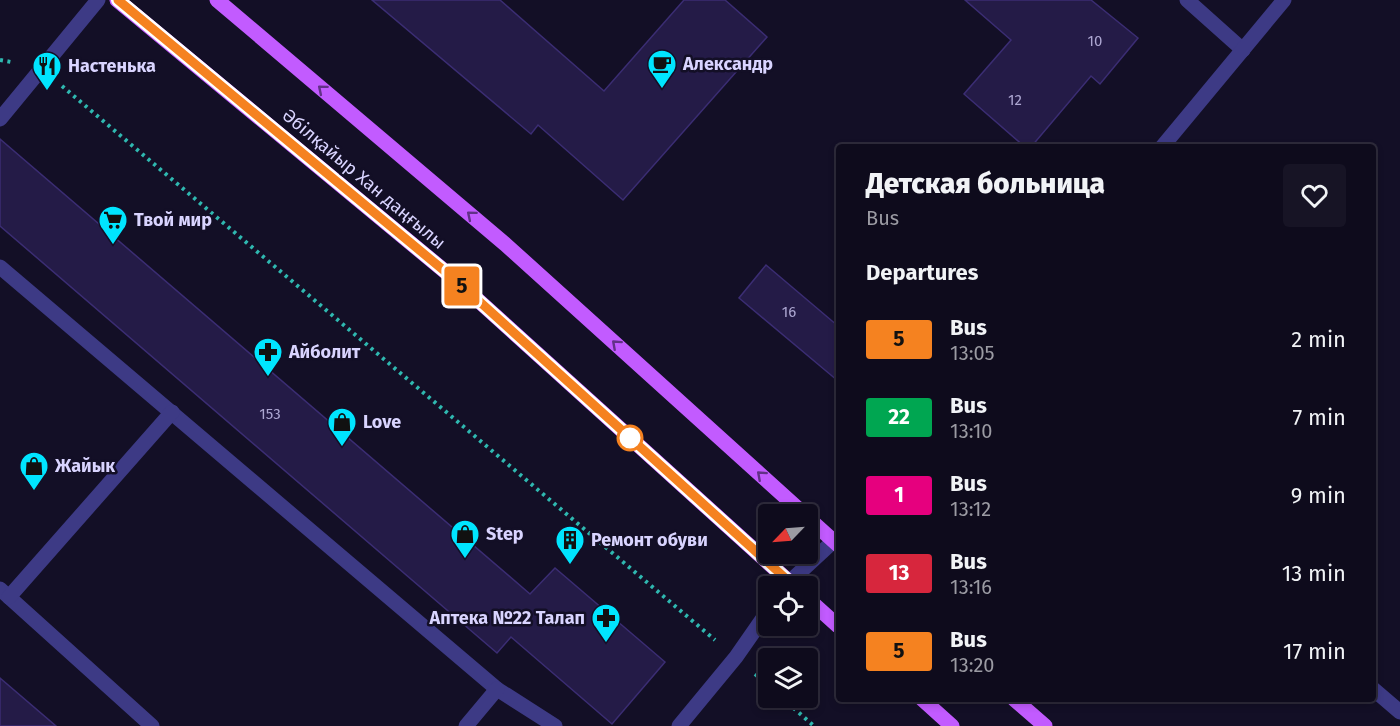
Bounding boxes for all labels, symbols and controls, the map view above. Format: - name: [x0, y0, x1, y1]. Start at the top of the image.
- house number: 10: [1088, 32, 1102, 50]
- cafe icon: Александр: [646, 48, 678, 90]
- restaurant icon: Настенька: [31, 50, 63, 92]
- place label: Александр: [682, 53, 773, 75]
- place label: Настенька: [68, 55, 156, 77]
- one-way arrow: [318, 85, 329, 96]
- house number: 12: [1008, 91, 1022, 109]
- street label: Әбілқайыр Хан даңғылы: [278, 104, 450, 254]
- button: heart: [1283, 164, 1346, 227]
- text: Детская больница: [866, 167, 1105, 200]
- supermarket icon: Твой мир: [97, 204, 129, 246]
- text: Bus: [866, 206, 899, 230]
- place label: Твой мир: [134, 209, 212, 231]
- one-way arrow: [467, 211, 478, 222]
- text: Departures: [866, 259, 978, 286]
- line badge: 5: [442, 266, 482, 306]
- text: 5: [456, 273, 468, 299]
- house number: 16: [782, 303, 796, 321]
- text: Bus: [950, 314, 987, 341]
- text: 5: [893, 326, 905, 352]
- text: 2 min: [1291, 326, 1346, 353]
- pharmacy icon: Айболит: [252, 336, 284, 378]
- one-way arrow: [613, 340, 623, 351]
- place label: Айболит: [288, 341, 361, 363]
- text: 13:05: [950, 341, 995, 365]
- text: Bus: [950, 392, 987, 419]
- text: 22: [888, 404, 910, 430]
- text: 7 min: [1292, 404, 1346, 431]
- house number: 153: [259, 405, 281, 423]
- shop icon: Love: [326, 406, 358, 448]
- place label: Love: [363, 411, 401, 433]
- text: 13:10: [950, 419, 992, 443]
- unlabelled marker: [617, 425, 643, 451]
- shop icon: Жайык: [18, 450, 50, 492]
- place label: Жайык: [54, 455, 115, 477]
- text: Bus: [950, 470, 987, 497]
- one-way arrow: [757, 471, 768, 482]
- text: 1: [894, 482, 904, 508]
- text: 9 min: [1291, 482, 1346, 509]
- text: 13:12: [950, 497, 991, 521]
- north arrow: [758, 504, 818, 564]
- map controls: [758, 504, 818, 708]
- shop icon: Step: [449, 518, 481, 560]
- place label: Step: [486, 523, 524, 545]
- building icon: Ремонт обуви: [554, 524, 586, 566]
- place label: Ремонт обуви: [591, 529, 708, 551]
- text: Bus: [950, 548, 987, 575]
- text: 13: [889, 560, 909, 586]
- text: 13 min: [1282, 560, 1346, 587]
- text: 13:16: [950, 575, 992, 599]
- button: locate: [758, 576, 818, 636]
- pharmacy icon: Аптека №22 Талап: [590, 602, 622, 644]
- place label: Аптека №22 Талап: [429, 607, 585, 629]
- text: Bus: [950, 626, 987, 653]
- text: 5: [893, 638, 905, 664]
- text: 17 min: [1283, 638, 1346, 665]
- button: layers: [758, 648, 818, 708]
- text: 13:20: [950, 653, 995, 677]

